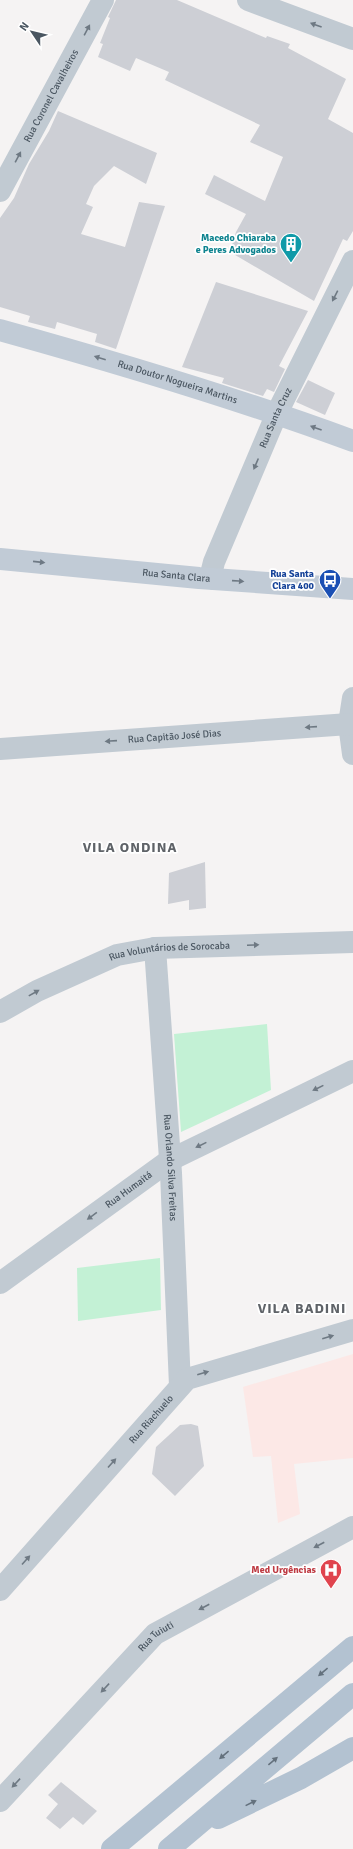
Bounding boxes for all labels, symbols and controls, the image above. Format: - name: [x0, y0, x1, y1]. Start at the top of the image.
- north arrow: [12, 12, 52, 52]
- text: N: [17, 20, 32, 33]
- one-way arrow: [310, 22, 322, 28]
- one-way arrow: [83, 24, 90, 36]
- street label: Rua Coronel Cavalheiros: [21, 47, 81, 144]
- one-way arrow: [15, 151, 22, 163]
- building icon: Macedo Chiaraba e Peres Advogados: [278, 231, 304, 264]
- place label: Macedo Chiaraba e Peres Advogados: [196, 232, 277, 256]
- one-way arrow: [332, 290, 339, 302]
- one-way arrow: [93, 355, 105, 361]
- street label: Rua Doutor Nogueira Martins: [116, 358, 240, 407]
- street label: Rua Santa Cruz: [257, 385, 295, 450]
- one-way arrow: [310, 424, 322, 430]
- one-way arrow: [252, 458, 258, 470]
- one-way arrow: [33, 559, 45, 566]
- street label: Rua Santa Clara: [142, 567, 211, 585]
- bus stop icon: Rua Santa Clara 400: [317, 567, 343, 600]
- place label: Rua Santa Clara 400: [270, 568, 315, 592]
- one-way arrow: [232, 577, 244, 584]
- one-way arrow: [304, 724, 317, 731]
- street label: Rua Capitão José Dias: [127, 727, 222, 746]
- one-way arrow: [105, 738, 117, 745]
- district label: VILA ONDINA: [83, 839, 177, 856]
- street label: Rua Voluntários de Sorocaba: [107, 940, 230, 964]
- one-way arrow: [247, 942, 260, 948]
- one-way arrow: [28, 989, 40, 996]
- one-way arrow: [312, 1085, 324, 1091]
- street label: Rua Orlando Silva Freitas: [161, 1114, 179, 1222]
- one-way arrow: [195, 1142, 206, 1148]
- street label: Rua Humaitá: [103, 1169, 155, 1211]
- one-way arrow: [87, 1212, 98, 1220]
- district label: VILA BADINI: [258, 1300, 346, 1317]
- one-way arrow: [322, 1334, 334, 1340]
- one-way arrow: [198, 1370, 210, 1376]
- street label: Rua Riachuelo: [126, 1393, 176, 1446]
- one-way arrow: [108, 1458, 117, 1468]
- one-way arrow: [313, 1542, 324, 1549]
- one-way arrow: [21, 1556, 30, 1565]
- hospital icon: Med Urgências: [318, 1557, 344, 1590]
- place label: Med Urgências: [251, 1564, 317, 1576]
- one-way arrow: [198, 1604, 210, 1610]
- street label: Rua Tuiuti: [136, 1619, 176, 1654]
- one-way arrow: [318, 1667, 329, 1676]
- one-way arrow: [100, 1683, 109, 1693]
- one-way arrow: [218, 1751, 229, 1760]
- one-way arrow: [268, 1757, 279, 1766]
- one-way arrow: [12, 1778, 21, 1788]
- one-way arrow: [245, 1800, 256, 1806]

